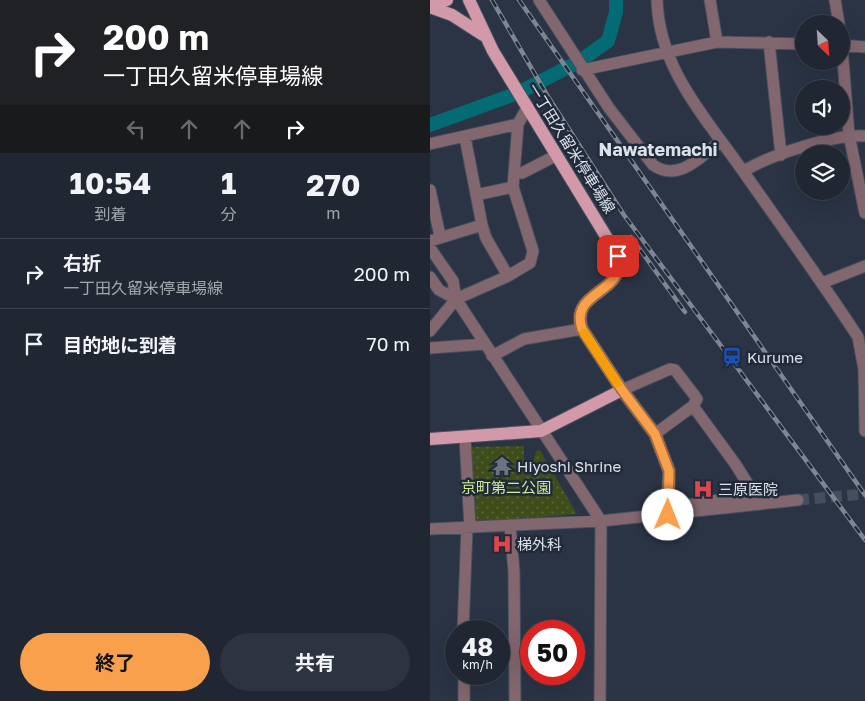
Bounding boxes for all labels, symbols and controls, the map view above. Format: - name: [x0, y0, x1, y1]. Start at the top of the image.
- north arrow: [795, 15, 850, 70]
- map controls: [795, 15, 850, 200]
- text: 200 m: [103, 16, 209, 58]
- icon: right: [20, 20, 85, 85]
- text: 一丁田久留米停車場線: [103, 62, 323, 89]
- street label: 一丁田久留米停車場線: [525, 80, 619, 216]
- button: sound: [795, 80, 850, 135]
- icon: left: [122, 115, 150, 143]
- icon: ahead: [175, 115, 203, 143]
- icon: ahead: [228, 115, 256, 143]
- icon: right: [281, 115, 309, 143]
- district label: Nawatemachi: [598, 138, 718, 160]
- button: layers: [795, 145, 850, 200]
- text: 10:54: [70, 165, 151, 201]
- text: 1: [221, 165, 236, 201]
- text: 270: [306, 167, 360, 203]
- text: m: [326, 203, 340, 223]
- text: 到着: [94, 204, 126, 224]
- text: 分: [221, 204, 237, 224]
- pin: [597, 235, 639, 277]
- icon: arrive: [604, 242, 632, 270]
- text: 右折: [63, 251, 101, 274]
- icon: right: [20, 260, 48, 288]
- text: 200 m: [354, 262, 410, 285]
- text: 一丁田久留米停車場線: [63, 278, 223, 298]
- icon: arrive: [20, 330, 48, 358]
- text: 70 m: [367, 332, 410, 355]
- text: 目的地に到着: [63, 333, 177, 356]
- station icon: Kurume: [721, 346, 743, 368]
- place label: Kurume: [747, 348, 803, 366]
- temple icon: Hiyoshi Shrine: [491, 455, 513, 477]
- place label: Hiyoshi Shrine: [517, 457, 621, 475]
- park label: 京町第二公園: [461, 478, 551, 496]
- hospital icon: 三原医院: [692, 478, 714, 500]
- place label: 三原医院: [718, 480, 778, 498]
- position arrow: [641, 488, 693, 540]
- hospital icon: 梯外科: [491, 533, 513, 555]
- place label: 梯外科: [517, 535, 562, 553]
- speed limit sign: 50: [520, 620, 585, 685]
- text: 48: [462, 631, 493, 662]
- button: 終了: [20, 633, 210, 691]
- button: 共有: [220, 633, 410, 691]
- text: km/h: [462, 657, 493, 672]

